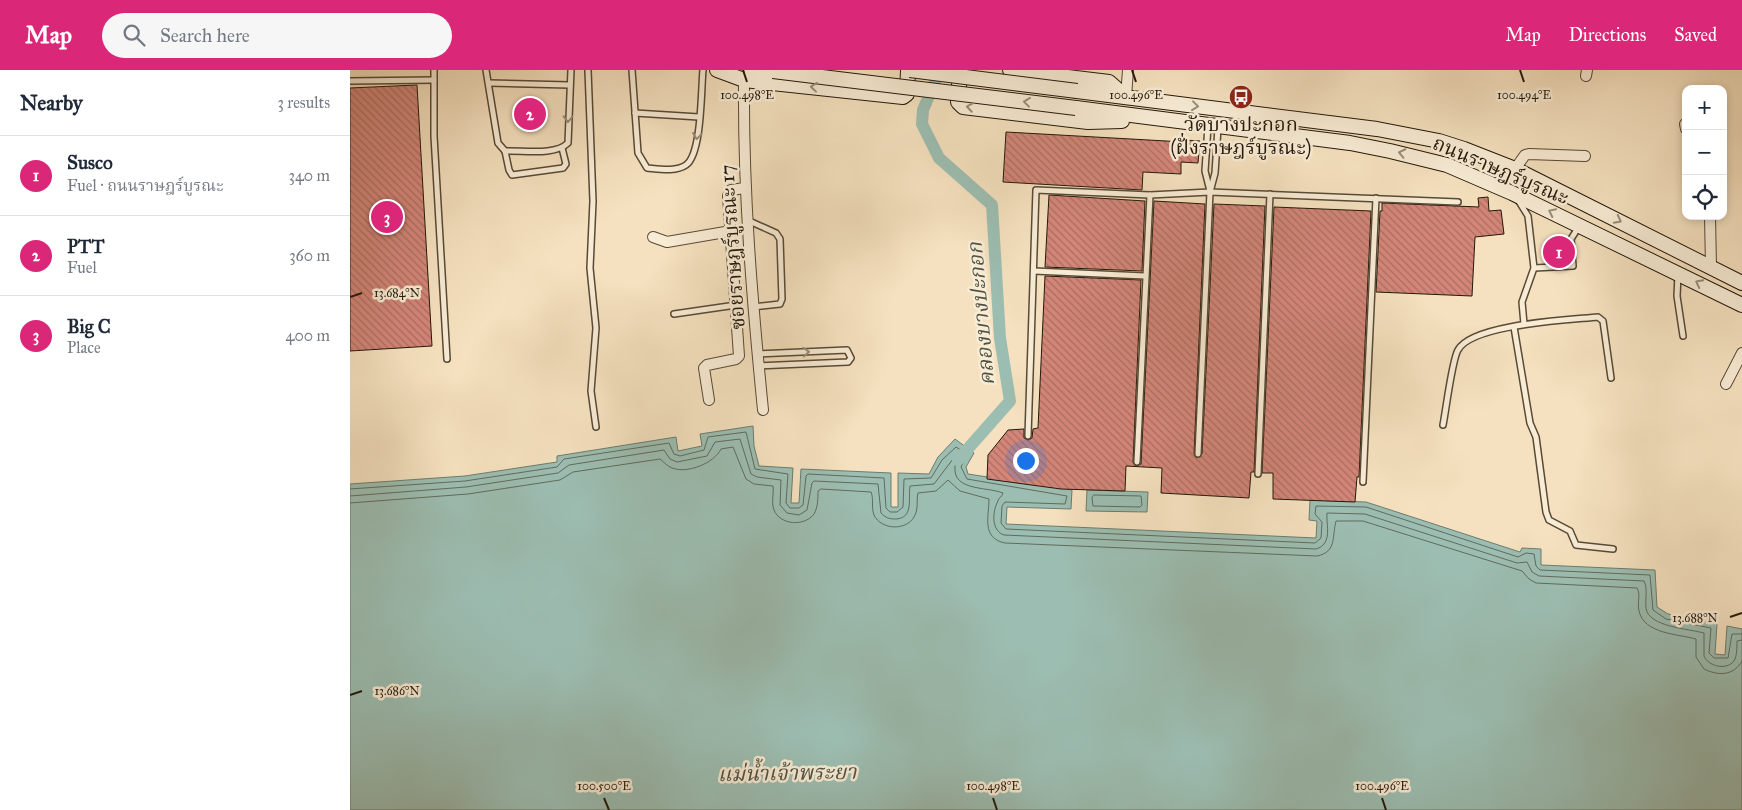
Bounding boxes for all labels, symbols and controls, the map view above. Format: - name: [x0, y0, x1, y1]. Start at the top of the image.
- search box: [102, 13, 452, 58]
- text: Map: [25, 20, 72, 50]
- icon: search: [120, 21, 148, 49]
- text: Search here: [160, 24, 250, 47]
- text: Map: [1505, 24, 1541, 46]
- text: Directions: [1569, 24, 1646, 46]
- text: Saved: [1674, 24, 1717, 46]
- one-way arrow: [809, 82, 817, 93]
- bus stop icon: วัดบางปะกอก (ฝั่งราษฎร์บูรณะ): [1228, 84, 1254, 110]
- map controls: [1682, 85, 1727, 220]
- button: +: [1682, 85, 1727, 130]
- text: 100.498°E: [720, 88, 774, 102]
- text: 100.496°E: [1109, 88, 1163, 102]
- text: 100.494°E: [1497, 88, 1551, 102]
- text: Nearby: [20, 90, 83, 116]
- text: 3 results: [277, 93, 330, 112]
- pin: 2: [514, 95, 546, 133]
- one-way arrow: [1023, 98, 1032, 108]
- one-way arrow: [1191, 100, 1199, 111]
- one-way arrow: [966, 103, 975, 113]
- place label: วัดบางปะกอก (ฝั่งราษฎร์บูรณะ): [1170, 112, 1312, 160]
- one-way arrow: [563, 115, 574, 123]
- button: −: [1682, 130, 1727, 175]
- street label: ถนนราษฎร์บูรณะ: [1429, 131, 1573, 210]
- one-way arrow: [692, 132, 703, 140]
- one-way arrow: [1397, 148, 1406, 159]
- text: Susco: [67, 151, 113, 174]
- street label: ซอยราษฎร์บูรณะ 17: [714, 164, 751, 330]
- text: 1: [33, 166, 39, 185]
- text: 340 m: [288, 166, 330, 185]
- button: locate: [1682, 175, 1727, 220]
- text: Fuel · ถนนราษฎร์บูรณะ: [67, 176, 224, 195]
- pin: 3: [371, 198, 403, 236]
- one-way arrow: [1549, 208, 1558, 218]
- one-way arrow: [1612, 214, 1621, 224]
- pin: 1: [1543, 233, 1575, 271]
- text: PTT: [67, 235, 104, 258]
- water label: คลองบางปะกอก: [962, 240, 1000, 387]
- text: 2: [32, 246, 40, 265]
- text: 360 m: [289, 246, 330, 265]
- text: Fuel: [67, 258, 97, 277]
- one-way arrow: [1695, 279, 1704, 289]
- text: 13.684°N: [374, 286, 420, 300]
- text: Big C: [67, 315, 111, 338]
- text: 3: [33, 326, 39, 345]
- text: 400 m: [286, 326, 330, 345]
- text: Place: [67, 338, 101, 357]
- one-way arrow: [803, 346, 811, 357]
- your location: [1013, 448, 1039, 474]
- text: 13.688°N: [1672, 611, 1718, 625]
- text: 13.686°N: [374, 684, 420, 698]
- water label: แม่น้ำเจ้าพระยา: [717, 756, 857, 787]
- text: 100.500°E: [577, 779, 631, 793]
- text: 100.498°E: [966, 779, 1020, 793]
- text: 100.496°E: [1355, 779, 1409, 793]

